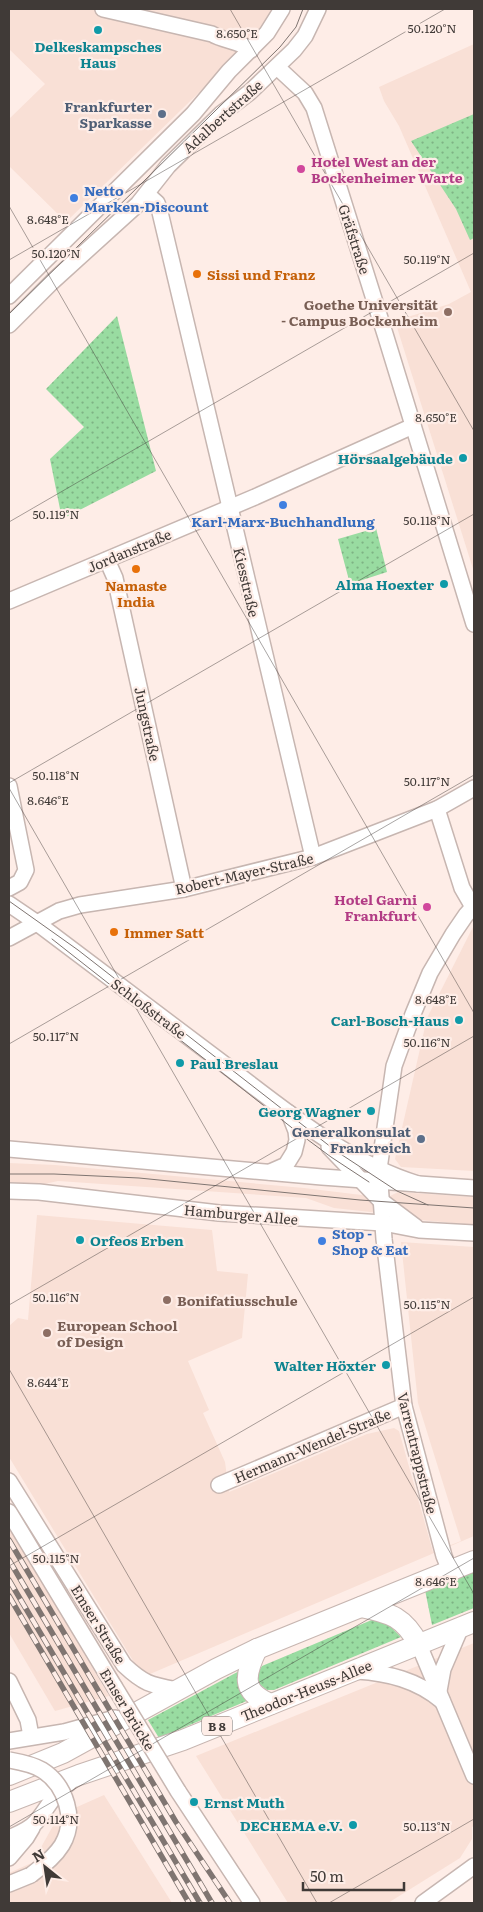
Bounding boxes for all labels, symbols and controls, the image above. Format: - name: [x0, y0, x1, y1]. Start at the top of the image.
- text: 50.120°N: [408, 19, 456, 37]
- marker: Delkeskampsches Haus: [92, 24, 104, 36]
- text: 8.650°E: [216, 24, 258, 42]
- place label: Delkeskampsches Haus: [34, 36, 162, 72]
- street label: Adalbertstraße: [178, 75, 266, 157]
- place label: Frankfurter Sparkasse: [64, 96, 152, 132]
- marker: Frankfurter Sparkasse: [156, 108, 168, 120]
- place label: Hotel West an der Bockenheimer Warte: [311, 151, 463, 187]
- marker: Hotel West an der Bockenheimer Warte: [295, 163, 307, 175]
- place label: Netto Marken-Discount: [84, 180, 209, 216]
- marker: Netto Marken-Discount: [68, 192, 80, 204]
- street label: Gräfstraße: [334, 201, 376, 277]
- text: 8.648°E: [27, 210, 69, 228]
- text: 50.120°N: [32, 244, 80, 262]
- text: 50.119°N: [403, 250, 451, 268]
- place label: Sissi und Franz: [207, 264, 316, 284]
- marker: Sissi und Franz: [191, 268, 203, 280]
- place label: Goethe Universität - Campus Bockenheim: [281, 294, 439, 330]
- marker: Goethe Universität - Campus Bockenheim: [442, 306, 454, 318]
- text: 8.650°E: [415, 408, 457, 426]
- place label: Hörsaalgebäude: [338, 448, 453, 468]
- marker: Hörsaalgebäude: [457, 452, 469, 464]
- marker: Karl-Marx-Buchhandlung: [277, 499, 289, 511]
- text: 50.119°N: [32, 505, 80, 523]
- place label: Karl-Marx-Buchhandlung: [191, 511, 375, 531]
- text: 50.118°N: [403, 511, 451, 529]
- street label: Jordanstraße: [84, 523, 174, 577]
- street label: Kiesstraße: [229, 545, 265, 619]
- marker: Namaste India: [130, 563, 142, 575]
- place label: Alma Hoexter: [336, 574, 434, 594]
- place label: Namaste India: [105, 575, 167, 611]
- marker: Alma Hoexter: [438, 578, 450, 590]
- street label: Jungstraße: [130, 685, 166, 763]
- text: 50.118°N: [32, 766, 80, 784]
- text: 50.117°N: [404, 772, 450, 790]
- text: 8.646°E: [27, 791, 69, 809]
- street label: Robert-Mayer-Straße: [173, 847, 315, 899]
- place label: Hotel Garni Frankfurt: [334, 889, 418, 925]
- marker: Hotel Garni Frankfurt: [421, 901, 433, 913]
- place label: Immer Satt: [124, 922, 205, 942]
- marker: Immer Satt: [108, 926, 120, 938]
- street label: Schloßstraße: [107, 973, 191, 1043]
- text: 8.648°E: [415, 990, 457, 1008]
- place label: Carl-Bosch-Haus: [331, 1010, 449, 1030]
- marker: Carl-Bosch-Haus: [453, 1014, 465, 1026]
- text: 50.117°N: [33, 1027, 79, 1045]
- text: 50.116°N: [403, 1033, 451, 1051]
- place label: Paul Breslau: [190, 1053, 279, 1073]
- marker: Paul Breslau: [174, 1057, 186, 1069]
- place label: Georg Wagner: [258, 1101, 361, 1121]
- marker: Georg Wagner: [365, 1105, 377, 1117]
- place label: Generalkonsulat Frankreich: [292, 1121, 412, 1157]
- marker: Generalkonsulat Frankreich: [415, 1133, 427, 1145]
- street label: Hamburger Allee: [183, 1199, 299, 1229]
- place label: Stop - Shop & Eat: [332, 1223, 409, 1259]
- place label: Orfeos Erben: [90, 1230, 184, 1250]
- marker: Orfeos Erben: [74, 1234, 86, 1246]
- marker: Stop - Shop & Eat: [316, 1235, 328, 1247]
- text: 50.116°N: [32, 1288, 80, 1306]
- place label: Bonifatiusschule: [177, 1290, 298, 1310]
- marker: Bonifatiusschule: [161, 1294, 173, 1306]
- text: 50.115°N: [404, 1295, 450, 1313]
- place label: European School of Design: [57, 1315, 177, 1351]
- marker: European School of Design: [41, 1327, 53, 1339]
- place label: Walter Höxter: [274, 1355, 376, 1375]
- marker: Walter Höxter: [380, 1359, 392, 1371]
- text: 8.644°E: [27, 1373, 69, 1391]
- street label: Varrentrappstraße: [393, 1390, 443, 1516]
- street label: Hermann-Wendel-Straße: [230, 1403, 394, 1487]
- text: 50.115°N: [33, 1549, 79, 1567]
- text: 8.646°E: [415, 1572, 457, 1590]
- street label: Emser Straße: [67, 1581, 131, 1667]
- street label: Theodor-Heuss-Allee: [238, 1655, 374, 1725]
- street label: Emser Brücke: [96, 1664, 160, 1754]
- road number: B 8: [202, 1716, 232, 1735]
- place label: Ernst Muth: [204, 1792, 285, 1812]
- marker: Ernst Muth: [188, 1796, 200, 1808]
- text: 50.114°N: [33, 1810, 79, 1828]
- place label: DECHEMA e.V.: [240, 1815, 343, 1835]
- text: 50.113°N: [403, 1817, 451, 1835]
- marker: DECHEMA e.V.: [347, 1819, 359, 1831]
- north arrow: [20, 1842, 70, 1892]
- text: N: [28, 1843, 48, 1866]
- scale bar: [303, 1860, 404, 1892]
- text: 50 m: [310, 1864, 344, 1887]

